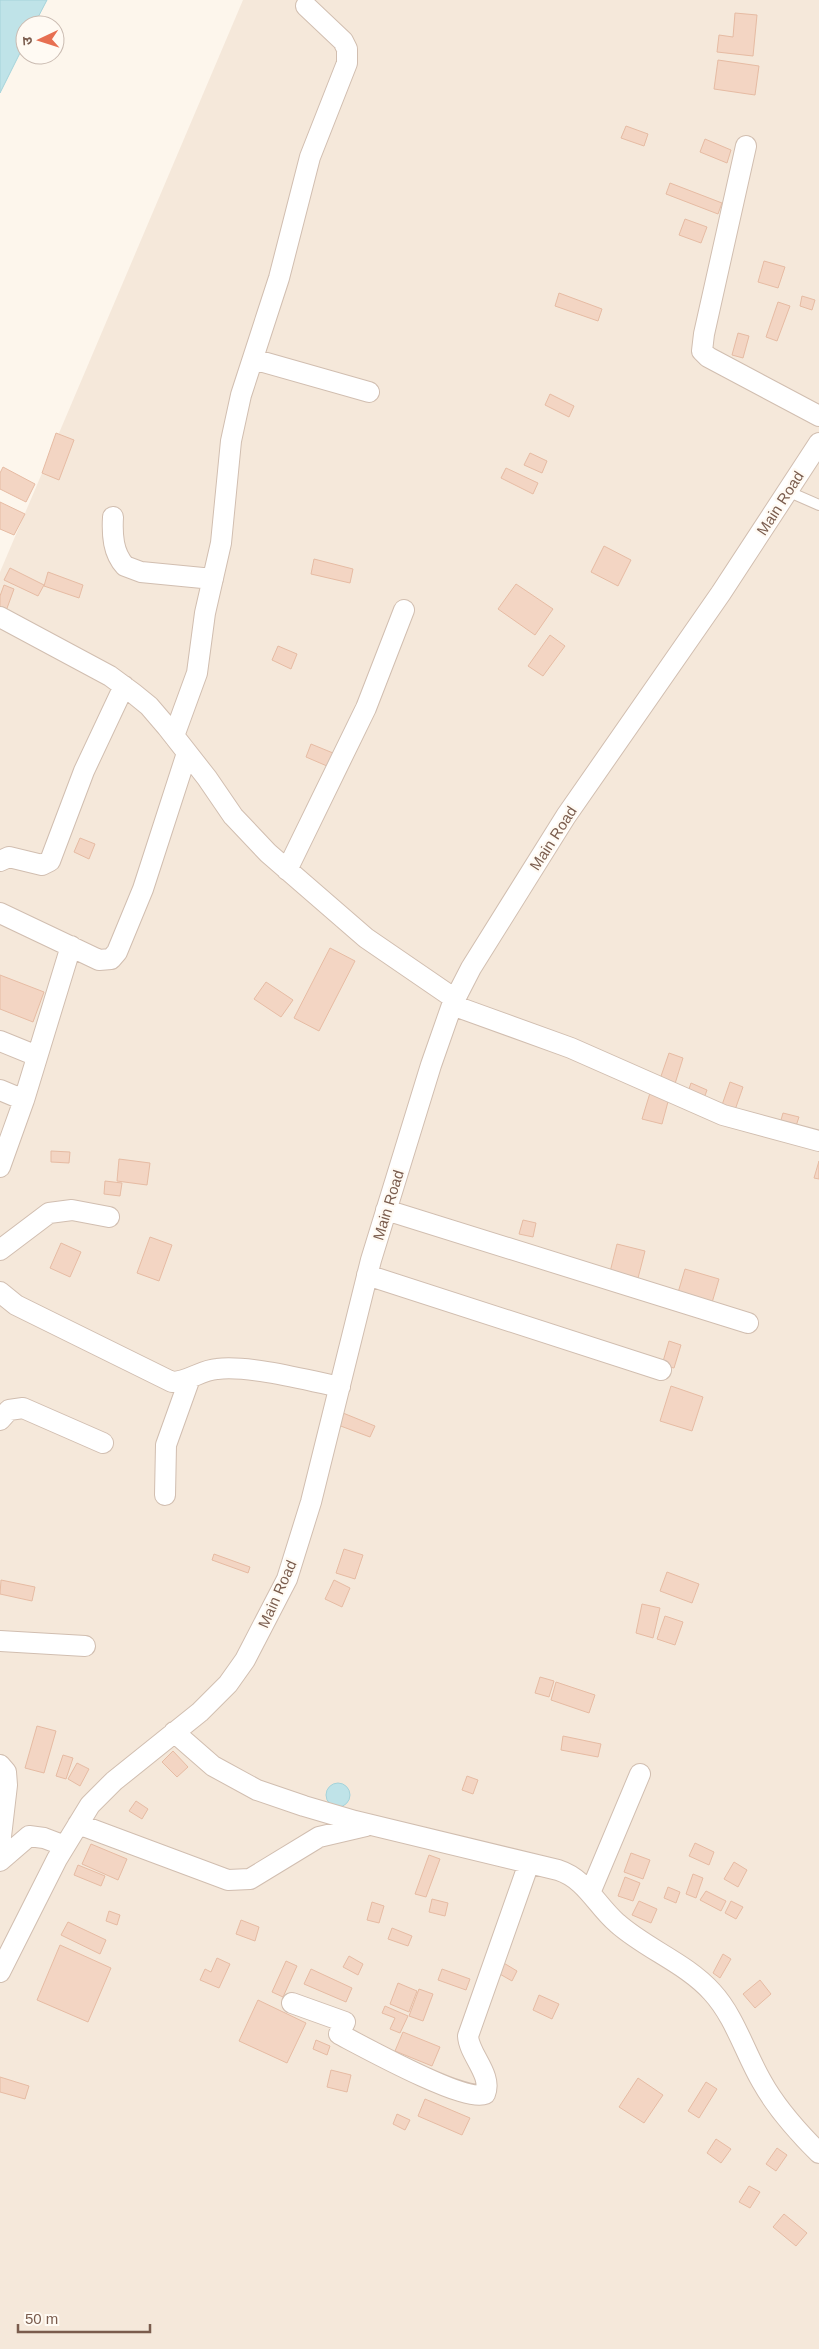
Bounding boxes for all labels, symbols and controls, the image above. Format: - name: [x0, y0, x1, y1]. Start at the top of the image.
- north arrow: [15, 15, 65, 65]
- text: उ: [19, 35, 35, 46]
- street label: Main Road: [753, 468, 807, 538]
- street label: Main Road: [526, 803, 580, 873]
- street label: Main Road: [369, 1168, 407, 1242]
- street label: Main Road: [254, 1557, 300, 1631]
- scale bar: [18, 2302, 150, 2334]
- text: 50 m: [25, 2310, 58, 2327]

